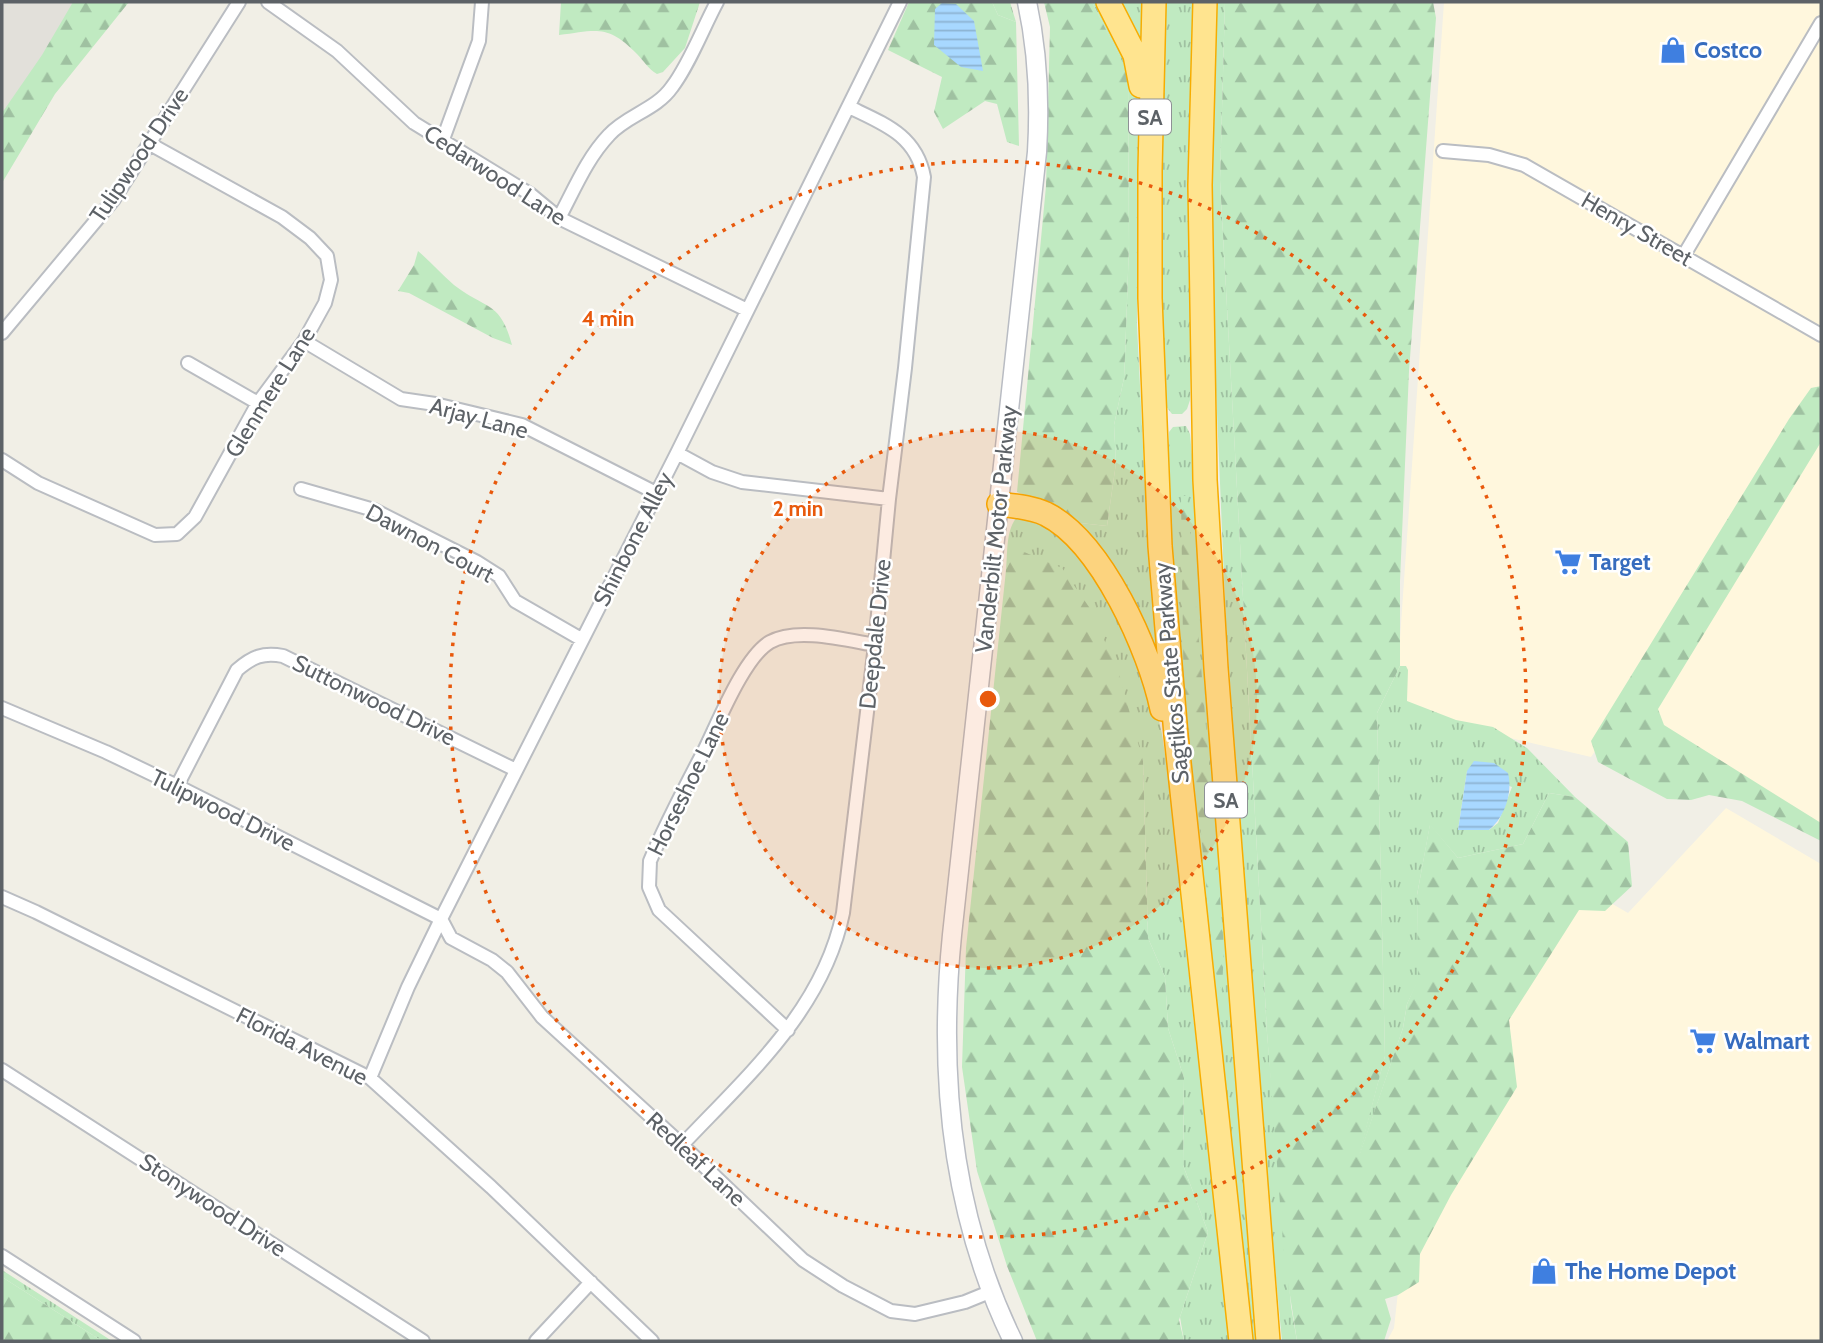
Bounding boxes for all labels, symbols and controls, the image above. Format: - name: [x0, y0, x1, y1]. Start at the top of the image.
- shop icon: Costco: [1658, 35, 1688, 65]
- place label: Costco: [1694, 36, 1762, 64]
- street label: Tulipwood Drive: [84, 82, 195, 228]
- road number: SA: [1129, 100, 1171, 134]
- street label: Cedarwood Lane: [419, 119, 571, 231]
- street label: Henry Street: [1576, 186, 1698, 272]
- text: 4 min: [582, 306, 634, 331]
- street label: Glenmere Lane: [219, 321, 321, 462]
- street label: Arjay Lane: [427, 391, 532, 445]
- street label: Vanderbilt Motor Parkway: [969, 404, 1023, 654]
- street label: Shinbone Alley: [587, 467, 679, 611]
- text: 2 min: [773, 496, 823, 521]
- street label: Dawnon Court: [361, 498, 499, 589]
- supermarket icon: Target: [1553, 547, 1583, 577]
- place label: Target: [1589, 548, 1651, 576]
- street label: Deepdale Drive: [853, 557, 897, 710]
- street label: Sagtikos State Parkway: [1147, 561, 1195, 785]
- street label: Suttonwood Drive: [288, 649, 460, 752]
- centre of rings: [976, 687, 1000, 711]
- street label: Horseshoe Lane: [641, 708, 735, 860]
- street label: Tulipwood Drive: [146, 763, 300, 857]
- road number: SA: [1205, 782, 1247, 818]
- street label: Florida Avenue: [231, 1001, 373, 1091]
- supermarket icon: Walmart: [1688, 1026, 1718, 1056]
- place label: Walmart: [1724, 1027, 1810, 1055]
- street label: Redleaf Lane: [640, 1106, 752, 1212]
- street label: Stonywood Drive: [135, 1147, 292, 1263]
- shop icon: The Home Depot: [1529, 1256, 1559, 1286]
- place label: The Home Depot: [1565, 1257, 1736, 1285]

